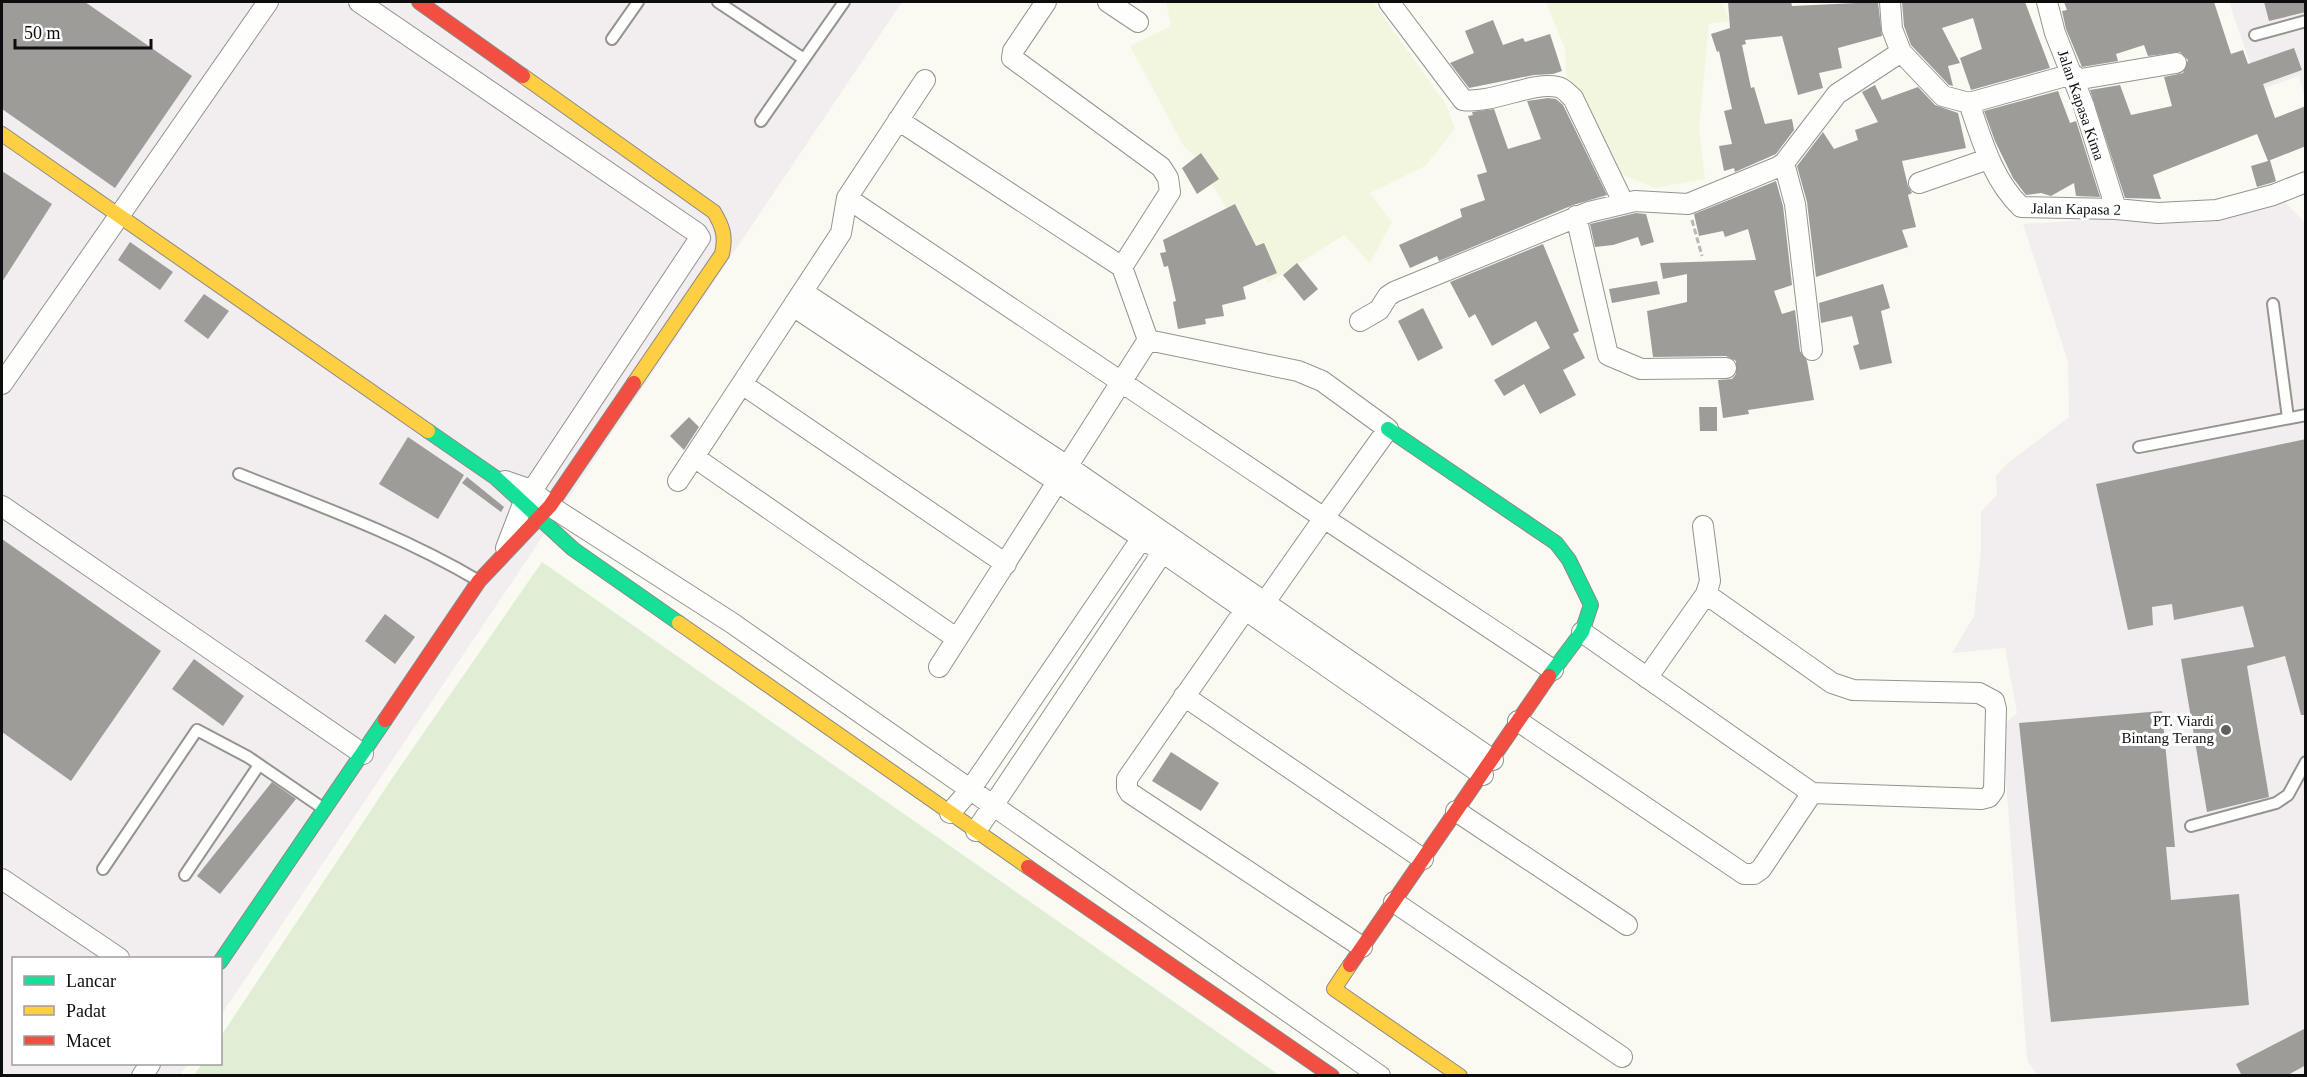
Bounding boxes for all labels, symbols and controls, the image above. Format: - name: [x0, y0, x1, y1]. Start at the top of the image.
- scale bar: [15, 12, 152, 50]
- text: 50 m: [24, 23, 61, 43]
- street label: Jalan Kapasa Kima: [2055, 48, 2108, 163]
- street label: Jalan Kapasa 2: [2031, 200, 2121, 218]
- place label: PT. Viardi Bintang Terang: [2122, 713, 2214, 746]
- marker: PT. Viardi Bintang Terang: [2219, 723, 2233, 737]
- legend: [12, 957, 222, 1065]
- text: Lancar: [66, 971, 116, 991]
- text: Padat: [66, 1001, 106, 1021]
- text: Macet: [66, 1031, 111, 1051]

